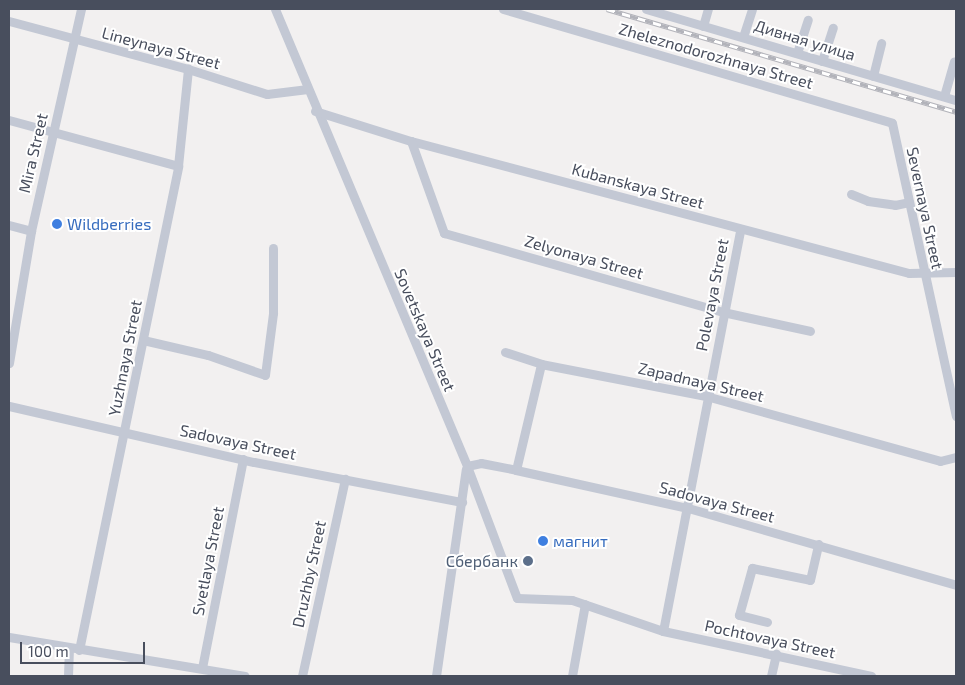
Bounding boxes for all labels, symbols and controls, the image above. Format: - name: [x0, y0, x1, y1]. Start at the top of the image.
- street label: Дивная улица: [752, 16, 858, 64]
- street label: Zheleznodorozhnaya Street: [617, 19, 815, 93]
- street label: Lineynaya Street: [100, 23, 222, 73]
- street label: Mira Street: [15, 111, 51, 195]
- street label: Severnaya Street: [903, 145, 947, 271]
- street label: Kubanskaya Street: [570, 159, 706, 213]
- place label: Wildberries: [67, 214, 151, 234]
- marker: Wildberries: [51, 218, 63, 230]
- street label: Zelyonaya Street: [522, 231, 646, 283]
- street label: Polevaya Street: [692, 237, 732, 353]
- street label: Sovetskaya Street: [391, 266, 459, 394]
- street label: Yuzhnaya Street: [104, 298, 146, 418]
- street label: Zapadnaya Street: [636, 358, 766, 406]
- street label: Sadovaya Street: [178, 420, 298, 464]
- street label: Sadovaya Street: [657, 477, 777, 527]
- street label: Svetlaya Street: [188, 505, 228, 617]
- street label: Druzhby Street: [288, 519, 330, 629]
- place label: магнит: [553, 531, 608, 551]
- marker: магнит: [537, 535, 549, 547]
- place label: Сбербанк: [446, 551, 518, 571]
- marker: Сбербанк: [522, 555, 534, 567]
- street label: Pochtovaya Street: [703, 616, 837, 662]
- scale bar: [22, 632, 148, 664]
- text: 100 m: [28, 642, 69, 660]

